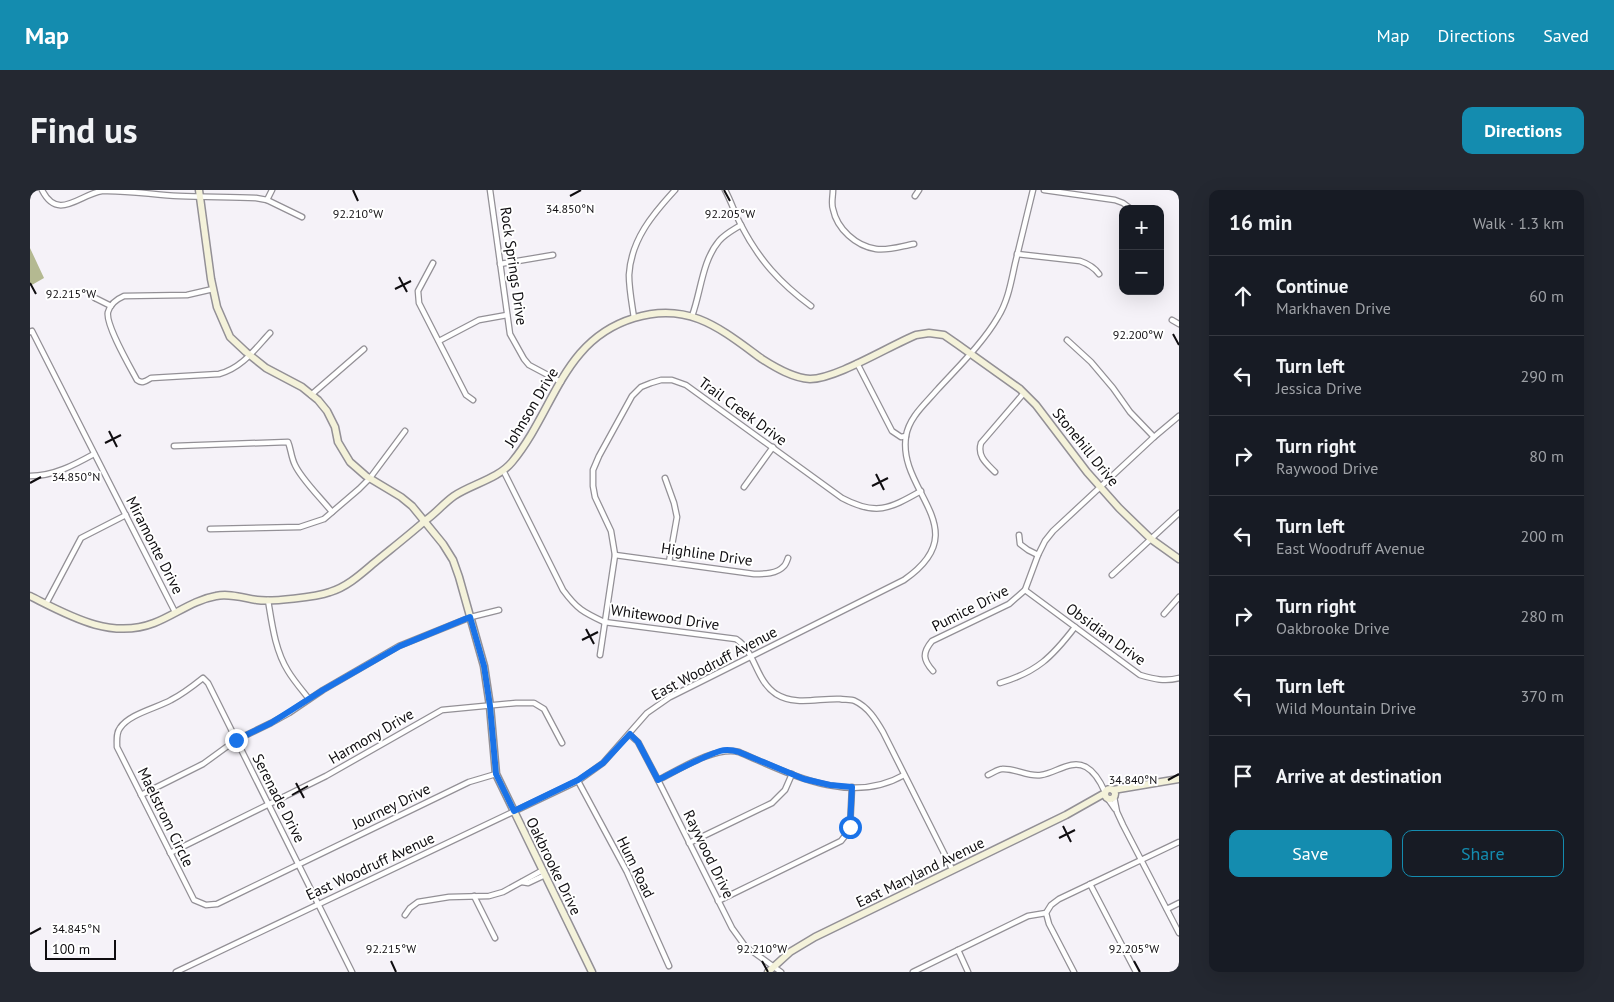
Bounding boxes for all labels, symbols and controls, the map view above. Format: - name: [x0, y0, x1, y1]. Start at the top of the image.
- text: Map: [25, 20, 69, 51]
- text: Map: [1377, 24, 1409, 47]
- text: Directions: [1437, 24, 1515, 47]
- text: Saved: [1543, 24, 1589, 47]
- text: Find us: [30, 107, 138, 153]
- button: Directions: [1462, 107, 1584, 154]
- text: 34.850°N: [546, 201, 594, 216]
- map controls: [1119, 205, 1164, 295]
- button: +: [1119, 205, 1164, 250]
- text: 92.210°W: [333, 206, 383, 221]
- street label: Rock Springs Drive: [496, 206, 532, 326]
- text: 92.205°W: [705, 206, 755, 221]
- text: 16 min: [1229, 209, 1292, 236]
- text: Walk · 1.3 km: [1473, 213, 1564, 233]
- button: −: [1119, 250, 1164, 295]
- text: Continue: [1276, 274, 1348, 298]
- icon: ahead: [1229, 282, 1257, 310]
- text: 92.215°W: [46, 286, 96, 301]
- text: 60 m: [1529, 286, 1564, 306]
- text: Markhaven Drive: [1276, 298, 1391, 318]
- text: 92.200°W: [1113, 327, 1163, 342]
- text: Turn left: [1276, 354, 1345, 378]
- icon: left: [1229, 362, 1257, 390]
- street label: Johnson Drive: [499, 364, 562, 451]
- text: 290 m: [1521, 366, 1564, 386]
- street label: Trail Creek Drive: [695, 373, 791, 449]
- text: Jessica Drive: [1276, 378, 1362, 398]
- street label: Stonehill Drive: [1049, 404, 1123, 490]
- text: Turn right: [1276, 434, 1356, 458]
- icon: right: [1229, 442, 1257, 470]
- text: 80 m: [1529, 446, 1564, 466]
- text: Raywood Drive: [1276, 458, 1378, 478]
- text: 34.850°N: [52, 469, 100, 484]
- street label: Miramonte Drive: [122, 493, 188, 597]
- text: Turn left: [1276, 514, 1345, 538]
- icon: left: [1229, 522, 1257, 550]
- text: 200 m: [1521, 526, 1564, 546]
- street label: Highline Drive: [660, 538, 754, 570]
- text: East Woodruff Avenue: [1276, 538, 1425, 558]
- street label: Pumice Drive: [928, 581, 1012, 635]
- text: Turn right: [1276, 594, 1356, 618]
- street label: Obsidian Drive: [1062, 599, 1150, 669]
- street label: Whitewood Drive: [609, 600, 721, 634]
- icon: right: [1229, 602, 1257, 630]
- text: 280 m: [1521, 606, 1564, 626]
- text: Oakbrooke Drive: [1276, 618, 1390, 638]
- street label: East Woodruff Avenue: [648, 622, 780, 704]
- text: Turn left: [1276, 674, 1345, 698]
- icon: left: [1229, 682, 1257, 710]
- text: 370 m: [1521, 686, 1564, 706]
- text: Wild Mountain Drive: [1276, 698, 1416, 718]
- street label: Harmony Drive: [325, 704, 417, 768]
- route end: [225, 729, 248, 752]
- street label: Serenade Drive: [248, 750, 310, 846]
- icon: arrive: [1229, 762, 1257, 790]
- street label: Maelstrom Circle: [134, 764, 198, 870]
- text: Arrive at destination: [1276, 764, 1442, 788]
- text: 34.840°N: [1109, 772, 1157, 787]
- street label: Journey Drive: [348, 779, 433, 834]
- street label: Raywood Drive: [679, 807, 739, 901]
- street label: Oakbrooke Drive: [522, 814, 586, 918]
- route start: [839, 816, 862, 839]
- street label: East Woodruff Avenue: [303, 828, 437, 904]
- button: Save: [1229, 830, 1392, 877]
- button: Share: [1402, 830, 1564, 877]
- street label: Hum Road: [613, 833, 659, 901]
- street label: East Maryland Avenue: [853, 833, 987, 911]
- text: 34.845°N: [52, 921, 100, 936]
- scale bar: [45, 937, 116, 960]
- text: 100 m: [52, 940, 90, 958]
- text: 92.215°W: [366, 941, 416, 956]
- text: 92.210°W: [737, 941, 787, 956]
- text: 92.205°W: [1109, 941, 1159, 956]

